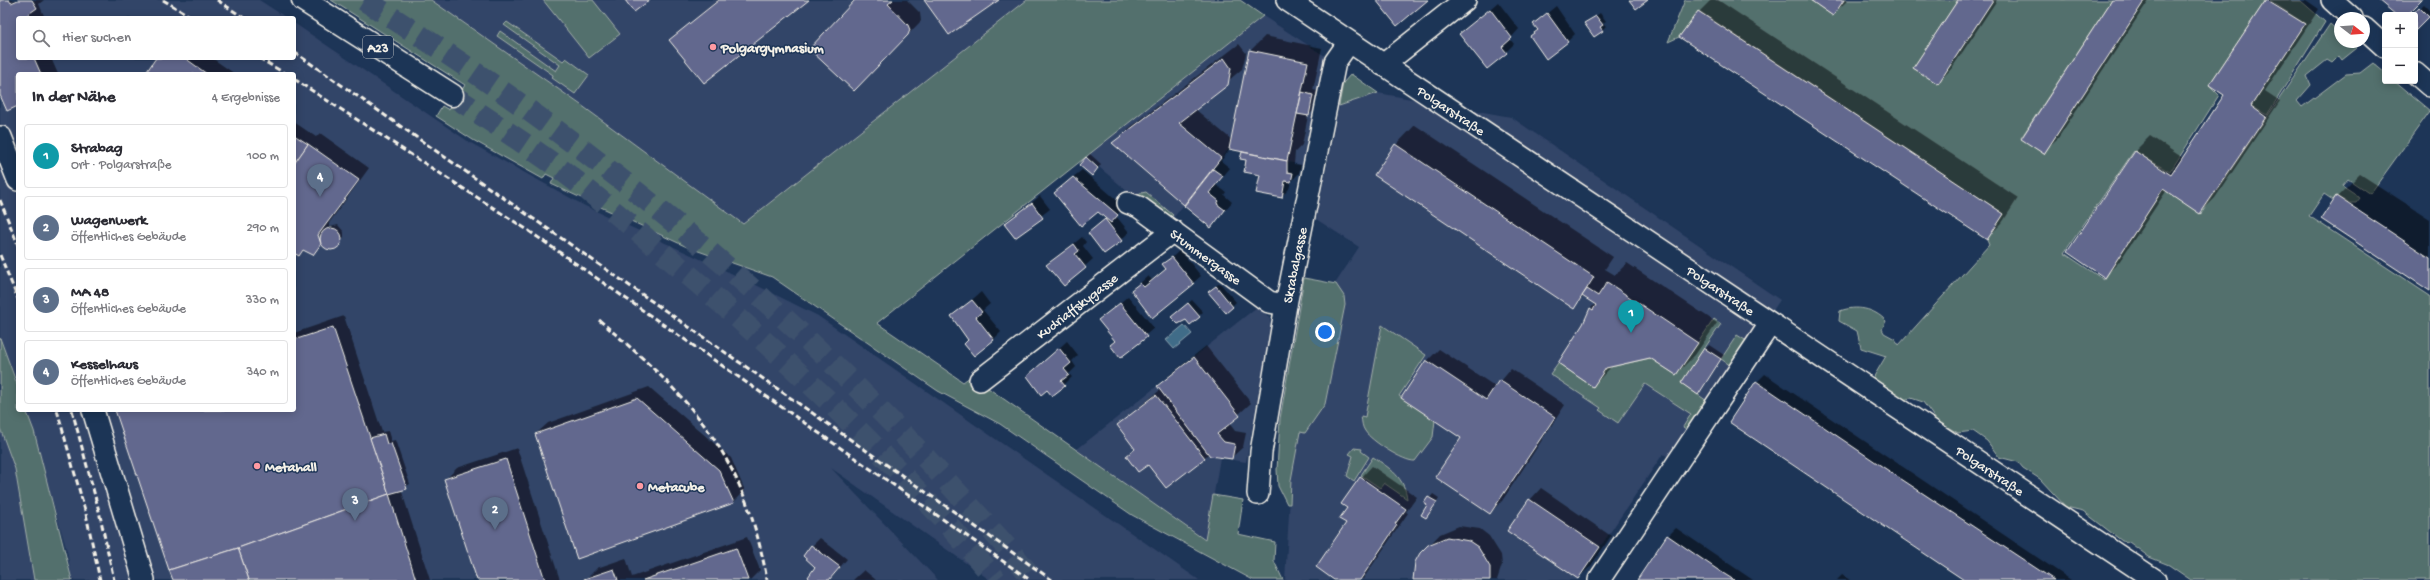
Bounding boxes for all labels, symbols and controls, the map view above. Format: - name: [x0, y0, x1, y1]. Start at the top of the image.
- north arrow: [2334, 12, 2370, 48]
- map controls: [2382, 12, 2418, 84]
- button: +: [2382, 12, 2418, 48]
- search box: [16, 16, 296, 60]
- icon: search: [30, 27, 52, 49]
- text: Hier suchen: [62, 29, 131, 47]
- road number: A23: [363, 36, 393, 58]
- place label: Polgargymnasium: [720, 41, 824, 58]
- marker: Polgargymnasium: [708, 42, 718, 52]
- button: −: [2382, 48, 2418, 84]
- street label: Polgarstraße: [1412, 83, 1488, 141]
- text: In der Nähe: [32, 88, 115, 108]
- text: 4 Ergebnisse: [212, 91, 280, 106]
- text: Strabag: [71, 140, 123, 158]
- text: 1: [43, 149, 49, 164]
- text: 100 m: [247, 149, 279, 164]
- text: Ort · Polgarstraße: [71, 158, 172, 173]
- pin: 4: [307, 164, 333, 197]
- text: Wagenwerk: [71, 212, 147, 230]
- text: 2: [43, 221, 49, 236]
- text: 290 m: [246, 221, 279, 236]
- street label: Skrabalgasse: [1281, 225, 1313, 305]
- street label: Stummergasse: [1166, 226, 1244, 290]
- text: Öffentliches Gebäude: [71, 230, 186, 245]
- street label: Polgarstraße: [1682, 263, 1758, 321]
- street label: Kudriaffskygasse: [1034, 270, 1123, 344]
- text: MA 48: [71, 284, 109, 302]
- text: 3: [43, 293, 49, 308]
- text: 330 m: [246, 293, 279, 308]
- pin: 1: [1618, 300, 1644, 333]
- text: Öffentliches Gebäude: [71, 302, 186, 317]
- your location: [1315, 322, 1335, 342]
- text: Kesselhaus: [71, 356, 138, 374]
- text: 4: [43, 365, 49, 380]
- text: 340 m: [246, 365, 279, 380]
- text: Öffentliches Gebäude: [71, 374, 186, 389]
- street label: Polgarstraße: [1951, 443, 2027, 501]
- place label: Metahall: [265, 460, 317, 477]
- marker: Metahall: [252, 461, 262, 471]
- place label: Metacube: [648, 480, 705, 497]
- marker: Metacube: [635, 481, 645, 491]
- pin: 3: [342, 488, 368, 521]
- pin: 2: [482, 497, 508, 530]

